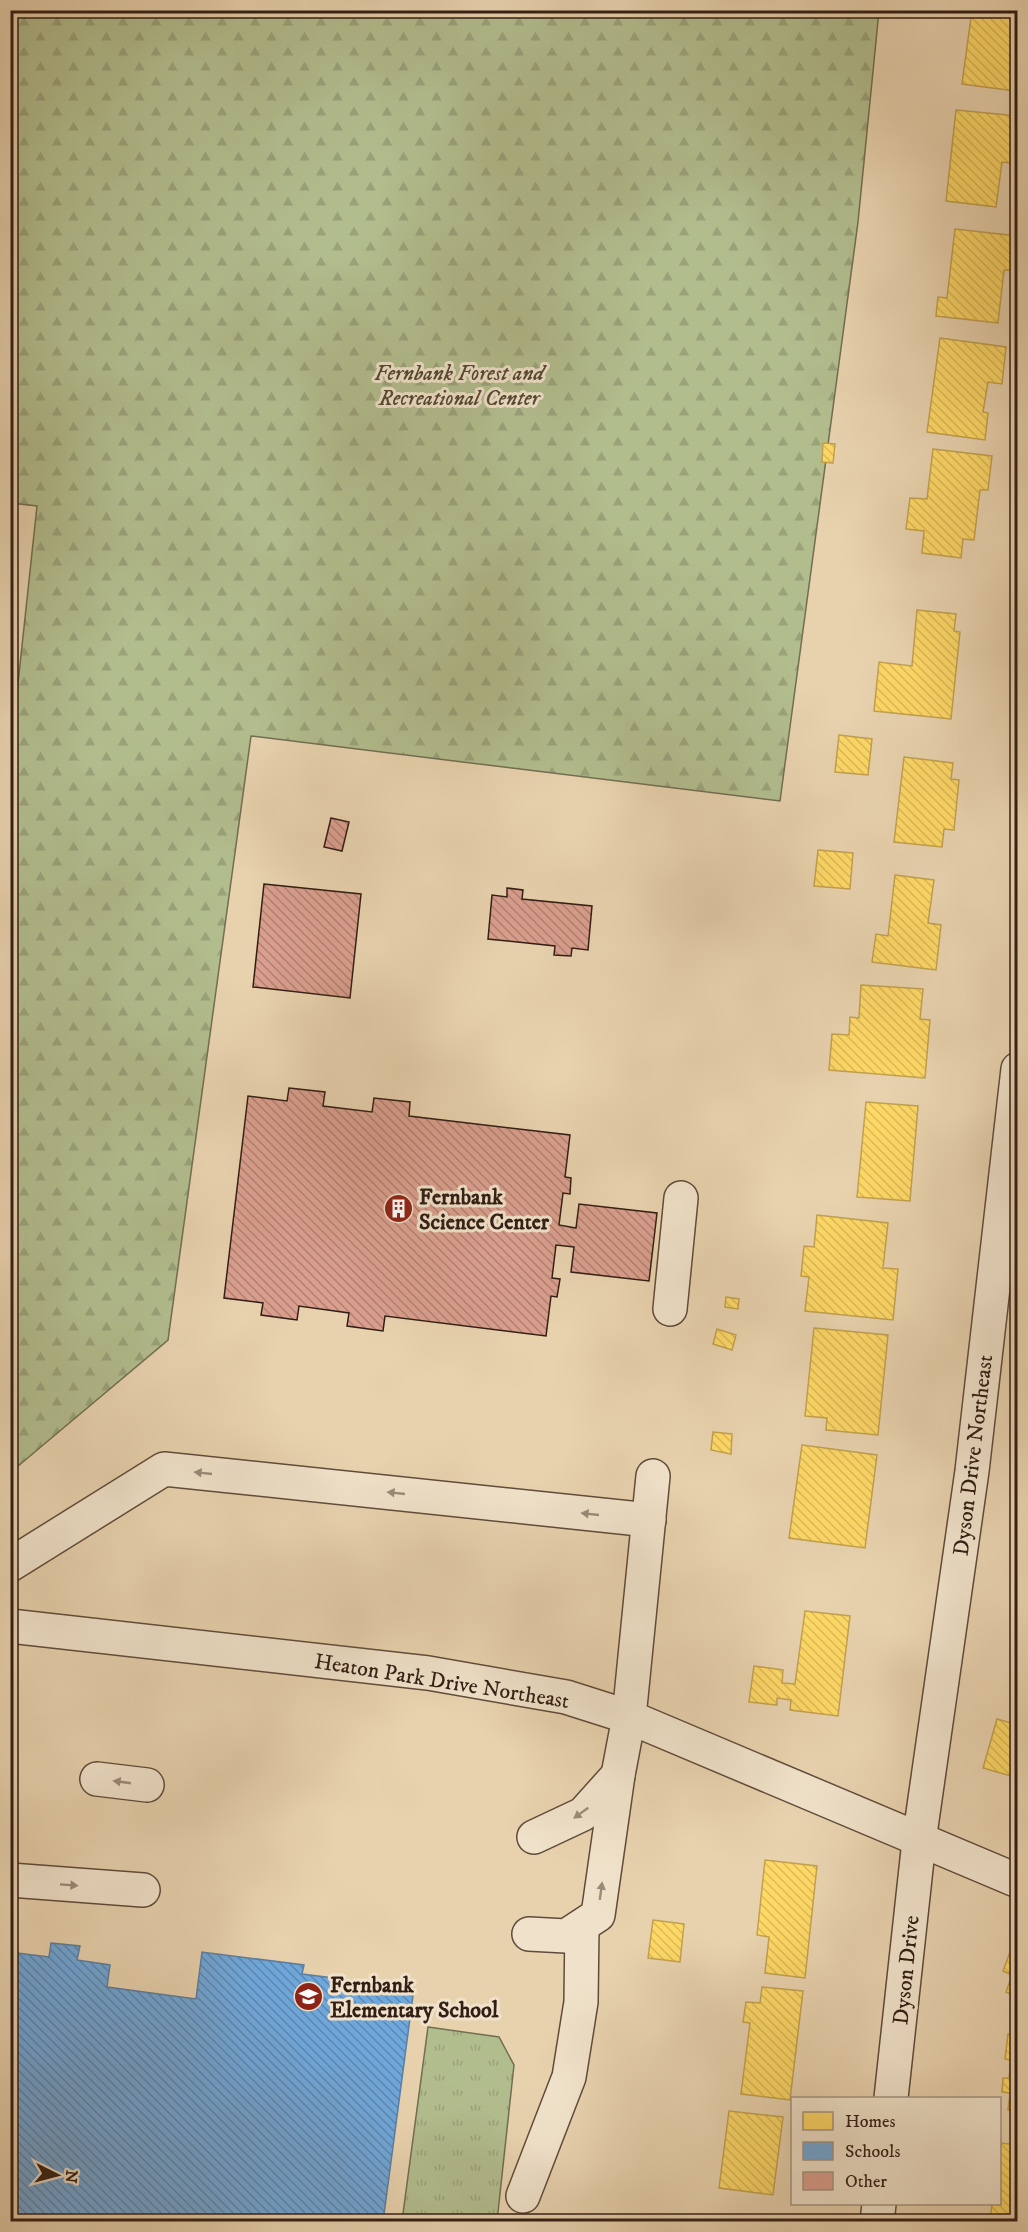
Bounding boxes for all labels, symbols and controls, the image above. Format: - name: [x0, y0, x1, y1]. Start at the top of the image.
- park label: Fernbank Forest and Recreational Center: [374, 360, 547, 412]
- place label: Fernbank Science Center: [419, 1184, 550, 1236]
- building icon: Fernbank Science Center: [382, 1193, 414, 1225]
- street label: Dyson Drive Northeast: [948, 1353, 999, 1557]
- one-way arrow: [193, 1468, 212, 1478]
- one-way arrow: [387, 1488, 406, 1498]
- one-way arrow: [581, 1509, 600, 1519]
- street label: Heaton Park Drive Northeast: [312, 1648, 571, 1715]
- one-way arrow: [112, 1777, 131, 1787]
- one-way arrow: [573, 1807, 589, 1819]
- one-way arrow: [59, 1880, 78, 1889]
- one-way arrow: [597, 1881, 606, 1900]
- street label: Dyson Drive: [887, 1914, 926, 2026]
- place label: Fernbank Elementary School: [330, 1972, 499, 2024]
- school or university icon: Fernbank Elementary School: [293, 1981, 325, 2013]
- legend: [791, 2097, 1001, 2205]
- text: Homes: [845, 2111, 896, 2133]
- text: Schools: [845, 2141, 900, 2163]
- north arrow: [27, 2145, 87, 2205]
- text: N: [60, 2169, 82, 2184]
- text: Other: [845, 2171, 887, 2193]

